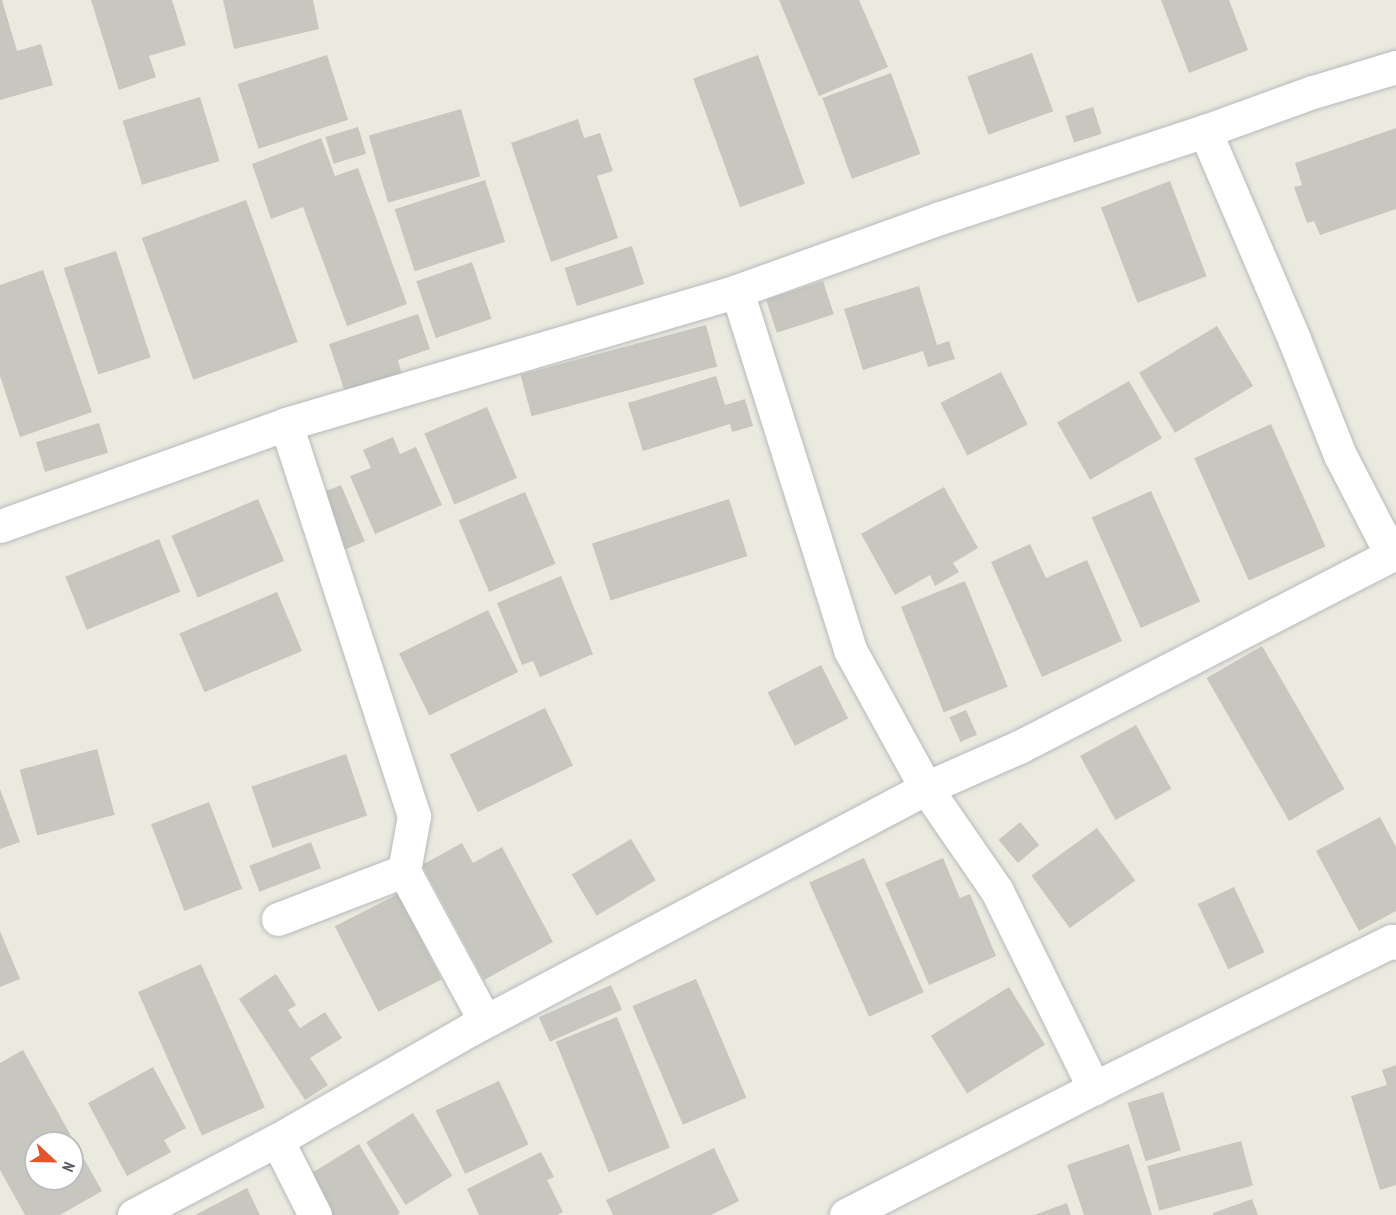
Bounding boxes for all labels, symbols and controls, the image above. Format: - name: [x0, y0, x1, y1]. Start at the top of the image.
- north arrow: [24, 1131, 84, 1191]
- text: N: [58, 1159, 80, 1175]

